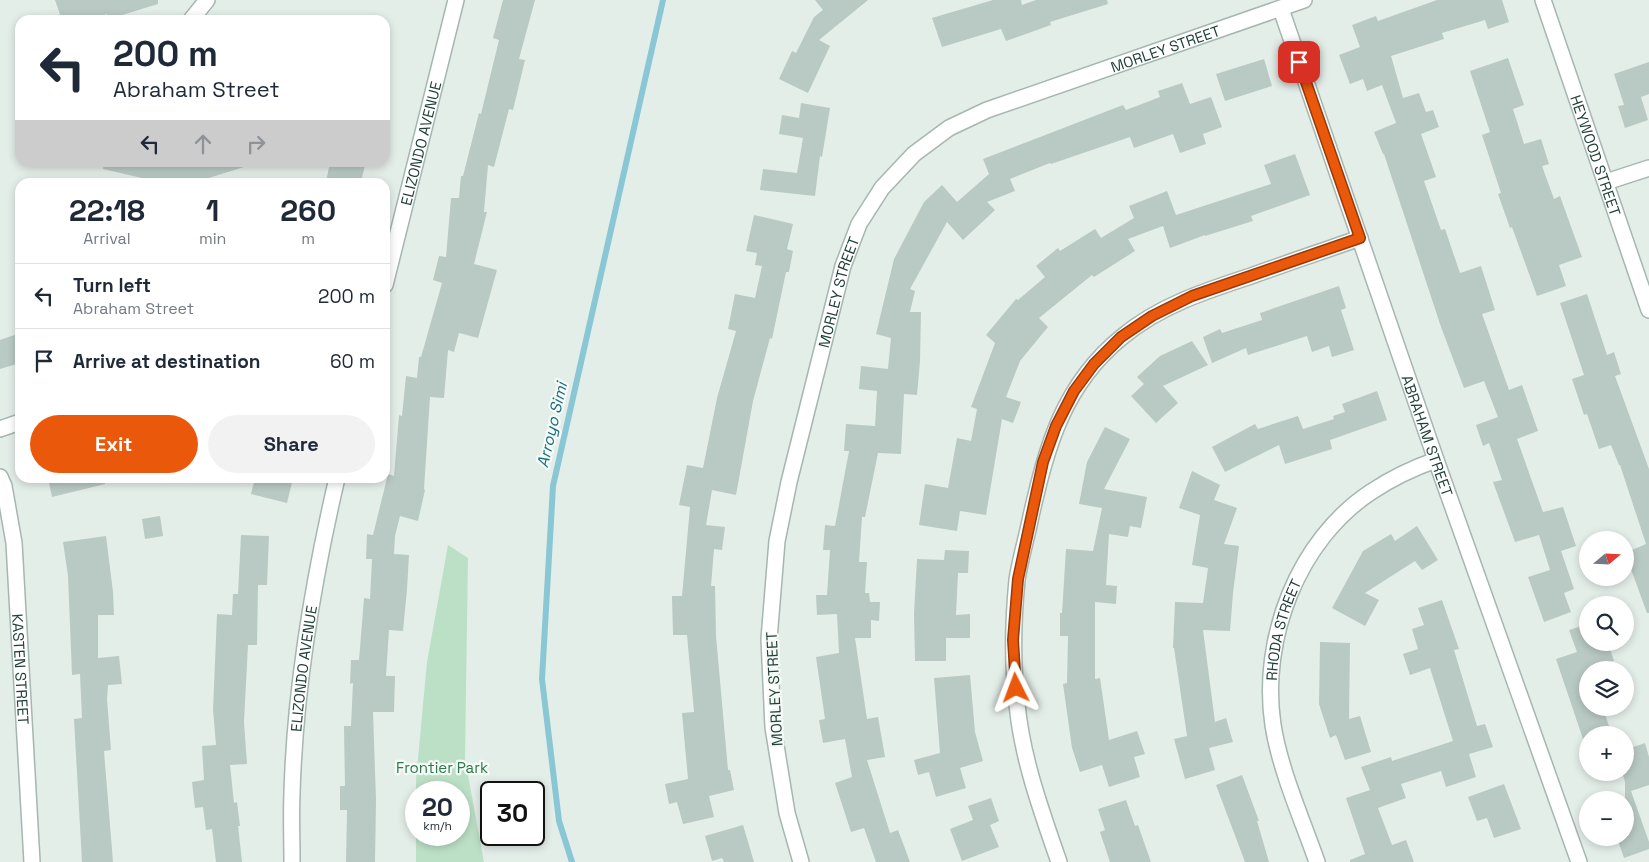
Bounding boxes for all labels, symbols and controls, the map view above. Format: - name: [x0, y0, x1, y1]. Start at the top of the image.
- street label: MORLEY STREET: [1108, 20, 1223, 76]
- text: 200 m: [113, 32, 218, 76]
- icon: left: [30, 35, 95, 100]
- pin: [1278, 41, 1320, 83]
- icon: arrive: [1285, 48, 1313, 76]
- text: Abraham Street: [113, 75, 280, 103]
- street label: ELIZONDO AVENUE: [396, 79, 445, 207]
- street label: HEYWOOD STREET: [1567, 92, 1626, 218]
- icon: left: [136, 130, 164, 158]
- icon: ahead: [189, 130, 217, 158]
- icon: right: [242, 130, 270, 158]
- text: 22:18: [69, 191, 145, 230]
- text: 1: [206, 191, 219, 230]
- text: 260: [280, 191, 336, 230]
- text: Arrival: [83, 228, 131, 249]
- text: min: [199, 228, 226, 249]
- text: m: [301, 228, 315, 249]
- street label: MORLEY STREET: [813, 233, 863, 350]
- text: Turn left: [73, 273, 151, 298]
- icon: left: [30, 282, 58, 310]
- text: 200 m: [318, 284, 375, 309]
- text: Abraham Street: [73, 298, 194, 319]
- icon: arrive: [30, 347, 58, 375]
- text: Arrive at destination: [73, 349, 261, 374]
- text: 60 m: [330, 349, 375, 374]
- street label: ABRAHAM STREET: [1398, 372, 1458, 499]
- water label: Arroyo Simi: [532, 378, 572, 470]
- button: Exit: [30, 415, 198, 473]
- button: Share: [208, 415, 375, 473]
- north arrow: [1579, 531, 1634, 586]
- map controls: [1579, 531, 1634, 846]
- street label: RHODA STREET: [1261, 576, 1305, 681]
- button: search: [1579, 596, 1634, 651]
- street label: ELIZONDO AVENUE: [286, 604, 321, 733]
- street label: KASTEN STREET: [8, 613, 34, 725]
- street label: MORLEY STREET: [762, 631, 786, 747]
- position arrow: [989, 661, 1041, 713]
- button: layers: [1579, 661, 1634, 716]
- button: +: [1579, 726, 1634, 781]
- park label: Frontier Park: [396, 758, 488, 777]
- speed limit sign: 30: [480, 781, 545, 846]
- text: 20: [422, 791, 453, 823]
- button: −: [1579, 791, 1634, 846]
- text: km/h: [423, 818, 452, 834]

